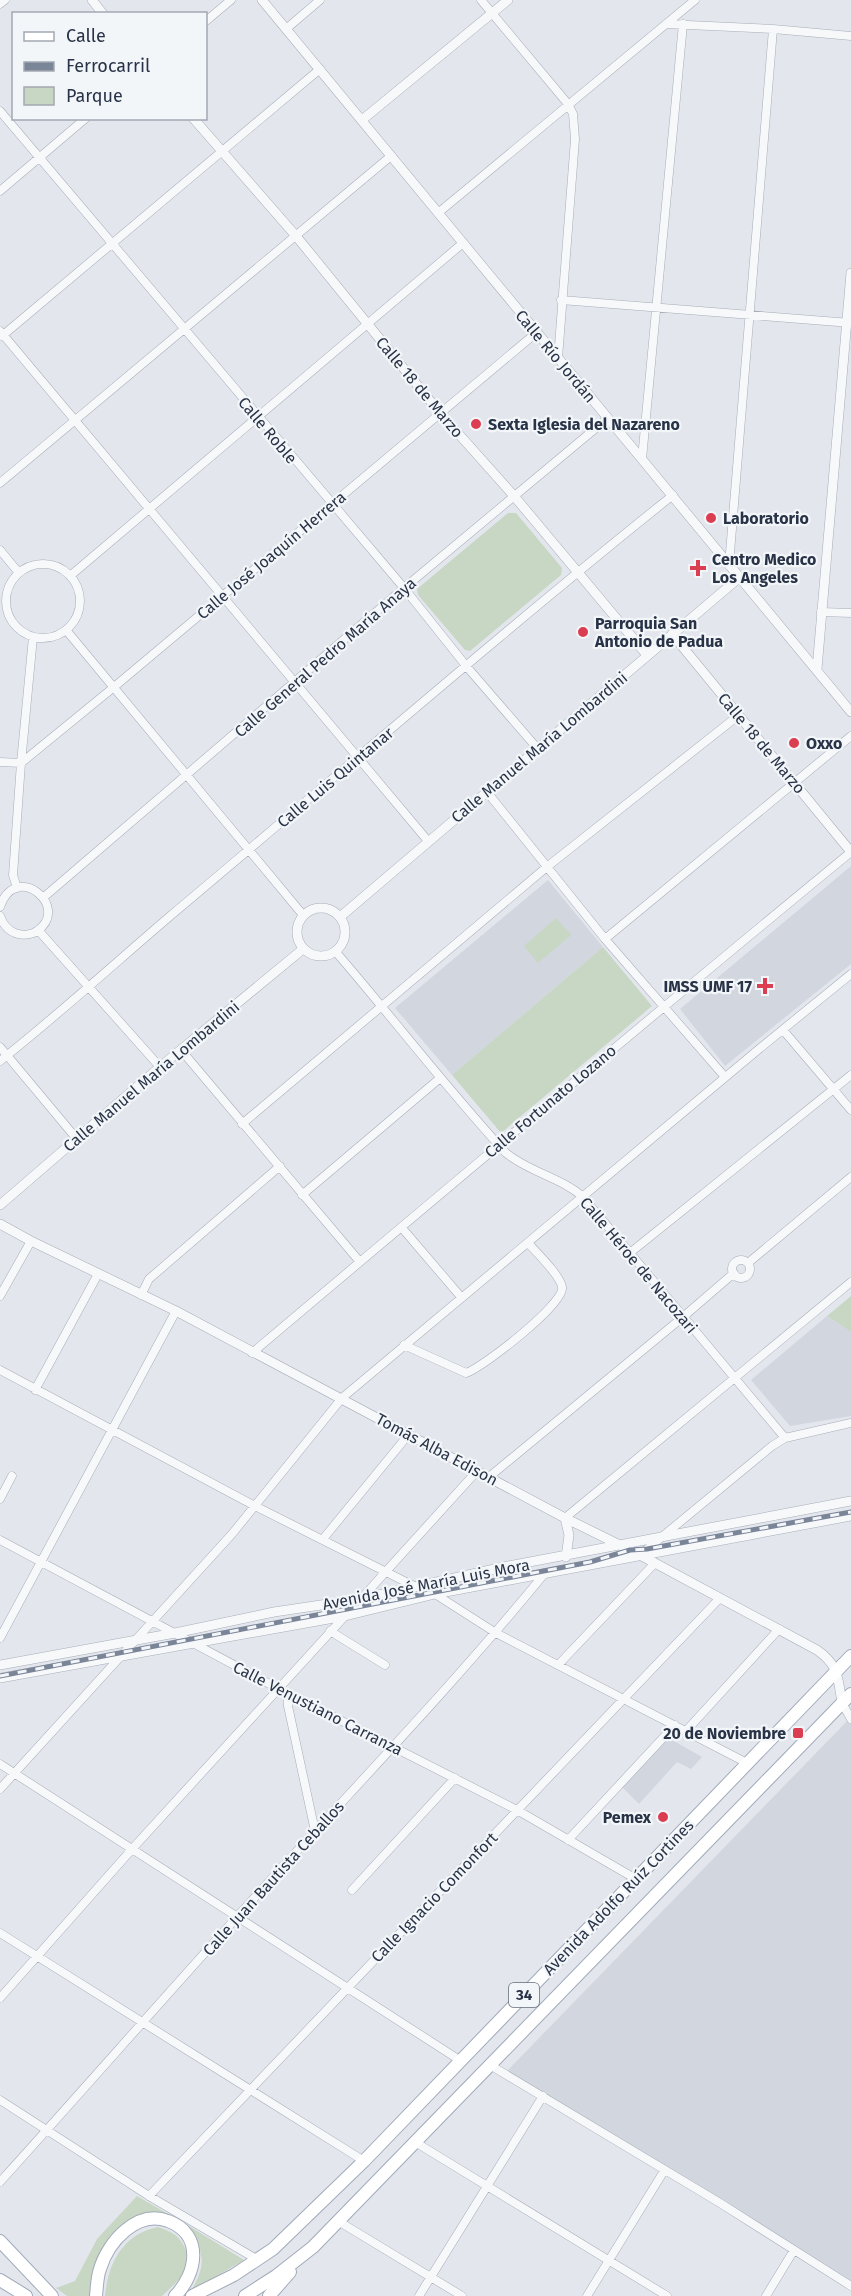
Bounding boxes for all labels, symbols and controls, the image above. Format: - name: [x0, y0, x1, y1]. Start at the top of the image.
- legend: [12, 12, 207, 120]
- text: Calle: [66, 25, 106, 47]
- text: Ferrocarril: [66, 55, 150, 77]
- text: Parque: [66, 85, 123, 107]
- street label: Calle Río Jordán: [511, 306, 600, 406]
- street label: Calle 18 de Marzo: [372, 333, 467, 442]
- street label: Calle Roble: [234, 393, 301, 468]
- place label: Sexta Iglesia del Nazareno: [488, 415, 680, 434]
- marker: Sexta Iglesia del Nazareno: [469, 417, 483, 431]
- street label: Calle José Joaquín Herrera: [193, 488, 350, 623]
- place label: Laboratorio: [723, 509, 809, 528]
- marker: Laboratorio: [704, 511, 718, 525]
- place label: Centro Medico Los Angeles: [712, 550, 816, 587]
- marker: Centro Medico Los Angeles: [689, 559, 707, 577]
- street label: Calle General Pedro María Anaya: [231, 573, 420, 741]
- place label: Parroquia San Antonio de Padua: [594, 614, 723, 651]
- marker: Parroquia San Antonio de Padua: [576, 625, 590, 639]
- street label: Calle Manuel María Lombardini: [447, 668, 631, 827]
- street label: Calle 18 de Marzo: [714, 689, 809, 798]
- street label: Calle Luis Quintanar: [273, 723, 398, 832]
- place label: Oxxo: [806, 734, 842, 753]
- marker: Oxxo: [787, 736, 801, 750]
- place label: IMSS UMF 17: [664, 977, 753, 996]
- marker: IMSS UMF 17: [756, 977, 774, 995]
- street label: Calle Manuel María Lombardini: [59, 997, 243, 1156]
- street label: Calle Fortunato Lozano: [481, 1041, 620, 1162]
- street label: Calle Héroe de Nacozari: [576, 1193, 701, 1337]
- street label: Tomás Alba Edison: [373, 1409, 501, 1490]
- street label: Avenida José María Luis Mora: [321, 1555, 531, 1614]
- street label: Calle Venustiano Carranza: [230, 1657, 406, 1760]
- place label: 20 de Noviembre: [663, 1724, 786, 1743]
- marker: 20 de Noviembre: [791, 1726, 805, 1740]
- street label: Calle Juan Bautista Ceballos: [199, 1797, 348, 1960]
- place label: Pemex: [603, 1808, 652, 1827]
- marker: Pemex: [656, 1810, 670, 1824]
- street label: Avenida Adolfo Ruíz Cortines: [539, 1816, 698, 1979]
- street label: Calle Ignacio Comonfort: [367, 1828, 502, 1966]
- road number: 34: [509, 1983, 539, 2007]

